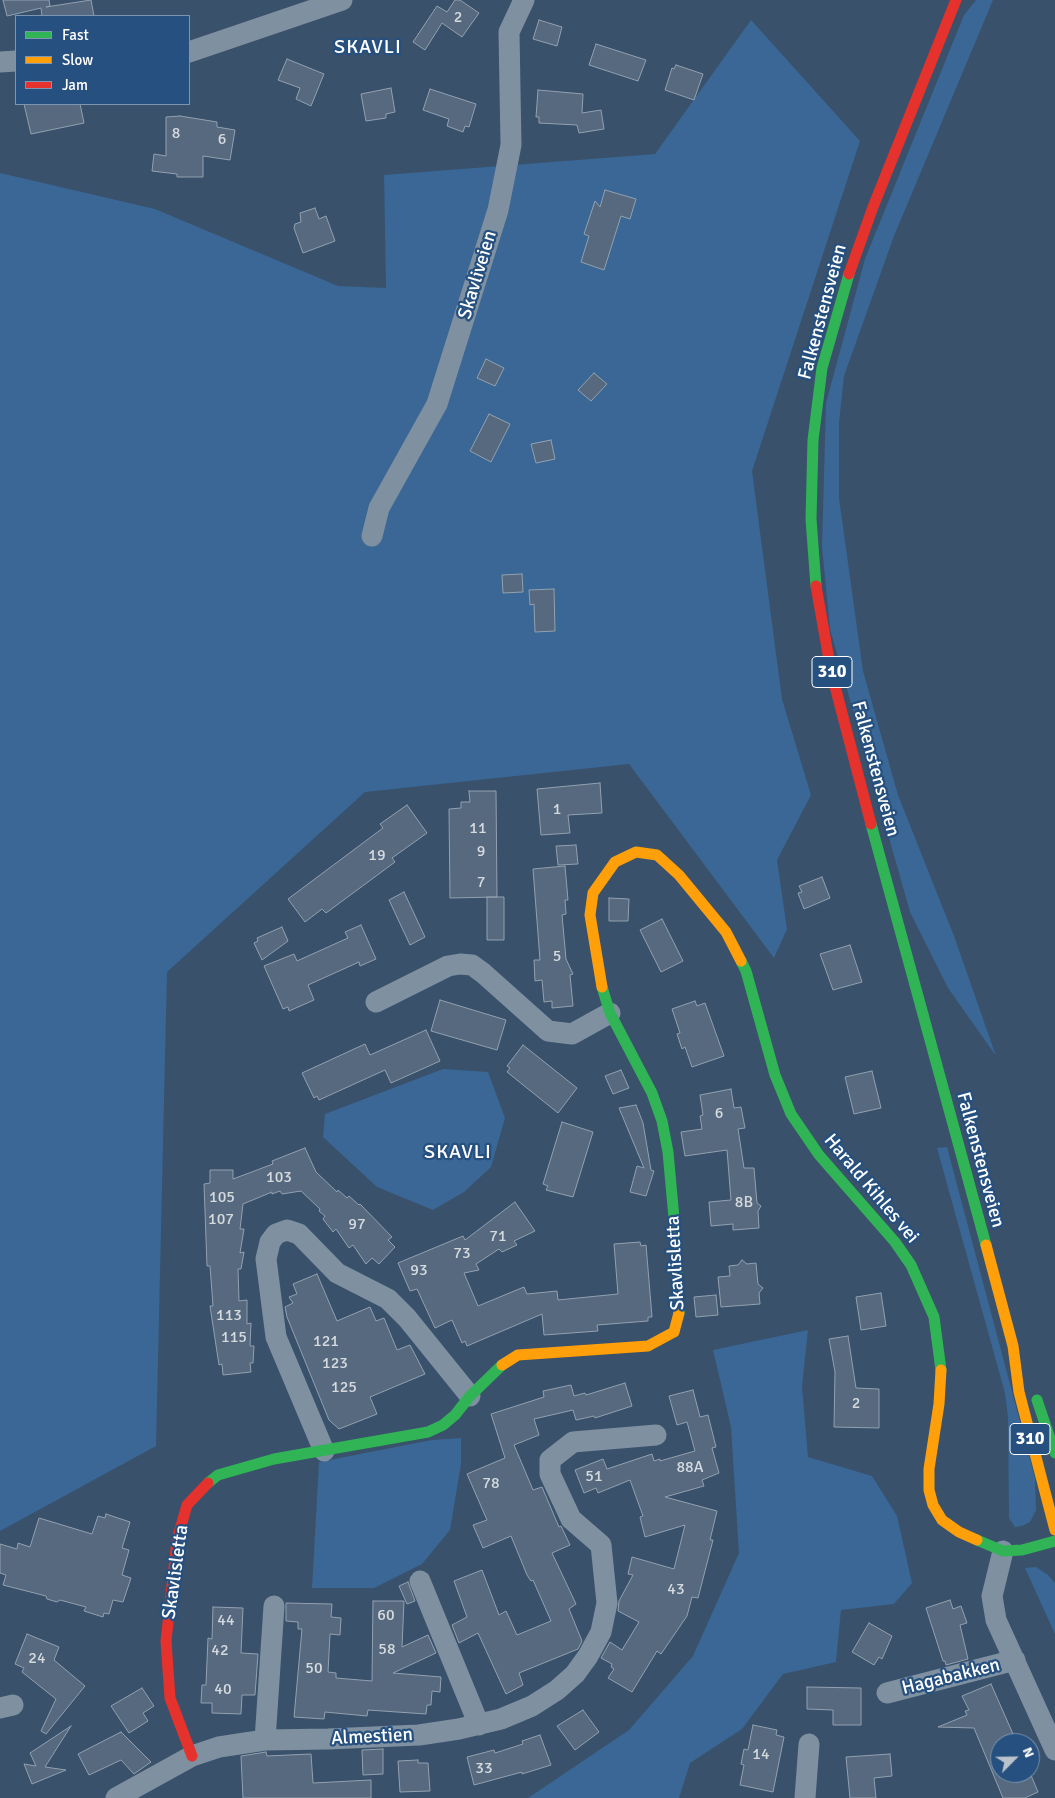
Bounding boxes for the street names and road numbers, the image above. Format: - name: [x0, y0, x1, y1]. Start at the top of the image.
- street label: Skavliveien: [454, 228, 502, 322]
- street label: Falkenstensveien: [794, 242, 852, 382]
- road number: 310: [812, 656, 852, 688]
- street label: Falkenstensveien: [846, 699, 904, 839]
- street label: Falkenstensveien: [951, 1090, 1009, 1230]
- street label: Harald Kihles vei: [819, 1130, 923, 1248]
- street label: Skavlisletta: [662, 1215, 690, 1311]
- road number: 310: [1010, 1424, 1050, 1455]
- street label: Skavlisletta: [158, 1523, 194, 1621]
- street label: Hagabakken: [900, 1654, 1002, 1700]
- street label: Almestien: [331, 1723, 413, 1751]

